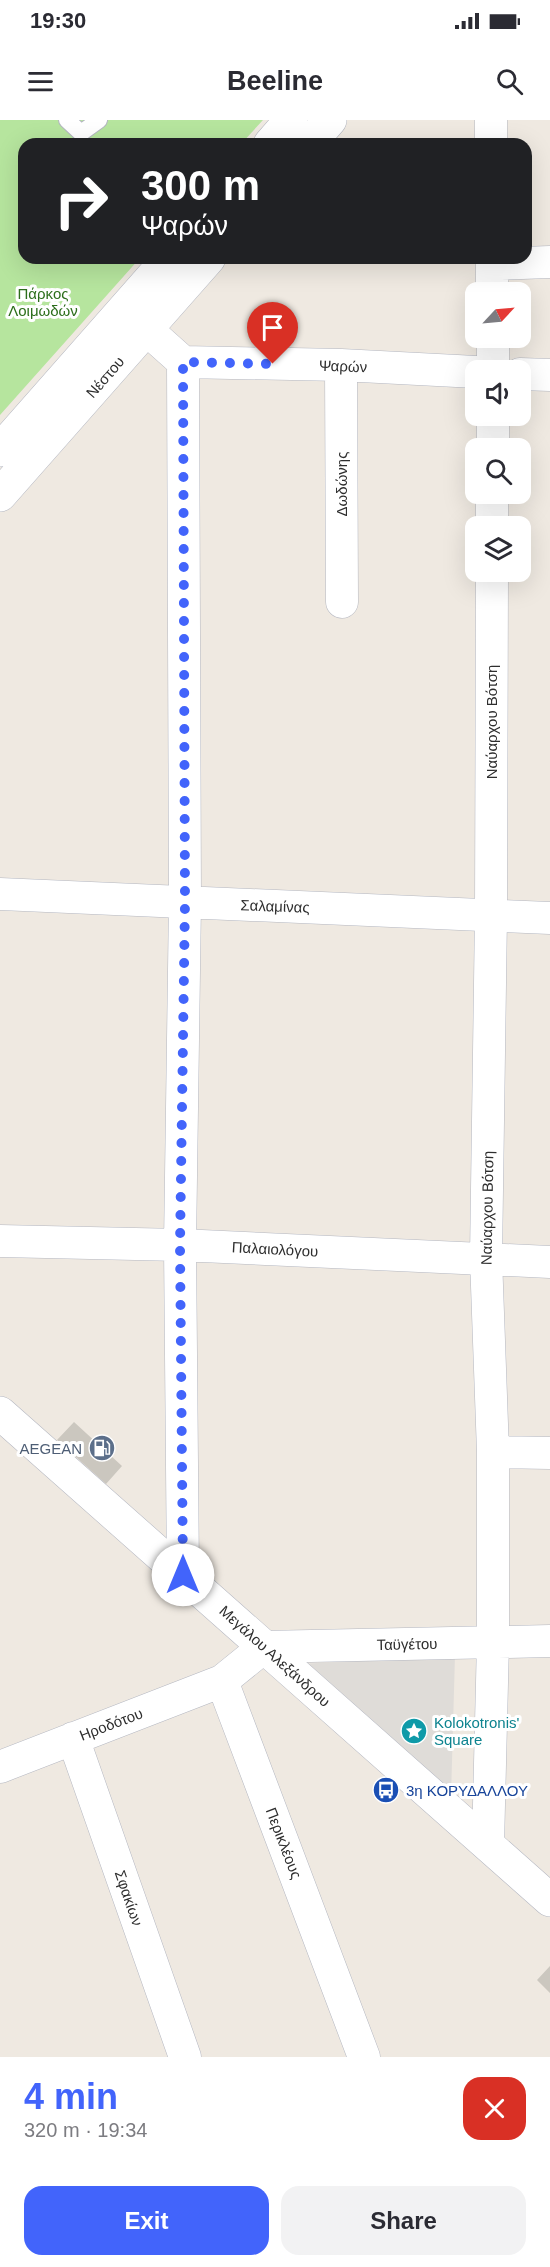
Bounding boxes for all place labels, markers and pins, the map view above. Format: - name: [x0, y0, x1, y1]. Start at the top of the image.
- pin: [247, 302, 298, 364]
- fuel station icon: AEGEAN: [87, 1433, 117, 1463]
- place label: AEGEAN: [19, 1440, 82, 1457]
- place label: Kolokotronis' Square: [434, 1714, 520, 1748]
- place icon: Kolokotronis' Square: [399, 1716, 429, 1746]
- bus stop icon: 3η ΚΟΡΥΔΑΛΛΟΥ: [371, 1775, 401, 1805]
- place label: 3η ΚΟΡΥΔΑΛΛΟΥ: [406, 1782, 528, 1799]

